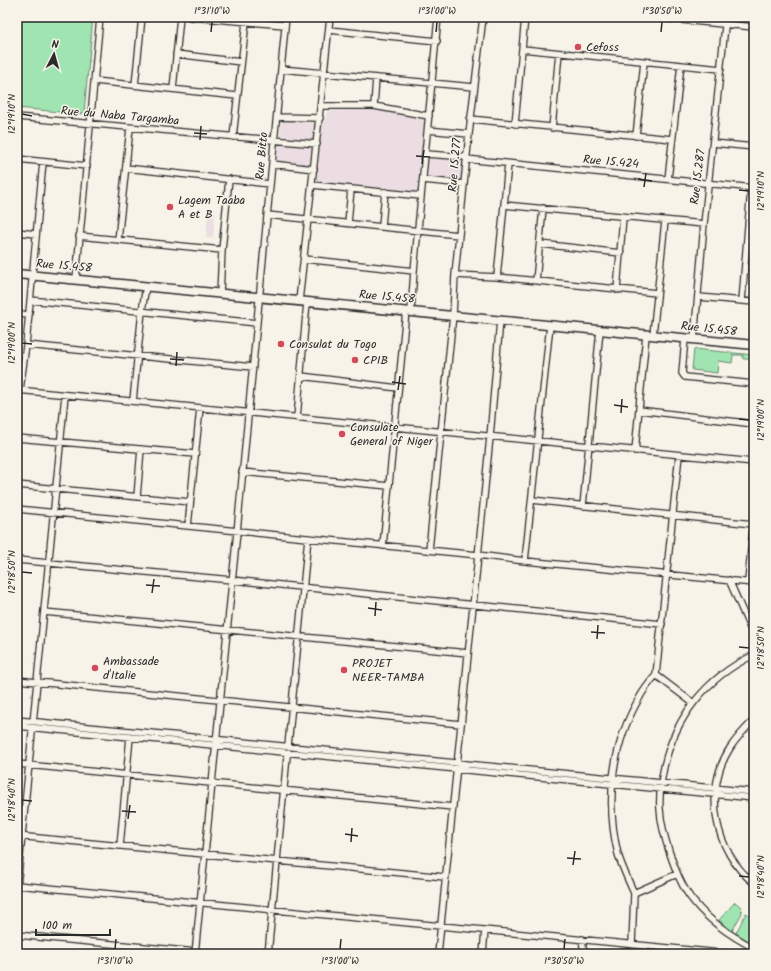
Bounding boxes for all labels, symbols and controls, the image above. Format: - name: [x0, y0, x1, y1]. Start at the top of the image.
- text: 1°31'10"W: [194, 3, 230, 19]
- text: 1°31'00"W: [418, 3, 456, 19]
- text: 1°30'50"W: [642, 3, 682, 19]
- north arrow: [34, 34, 74, 74]
- text: N: [51, 36, 59, 54]
- place label: Cefoss: [586, 38, 619, 57]
- marker: Cefoss: [573, 42, 583, 52]
- text: 12°19'10"N: [4, 94, 20, 134]
- street label: Rue du Naba Targamba: [60, 101, 180, 131]
- street label: Rue Bitto: [250, 131, 274, 181]
- street label: Rue 15.277: [443, 137, 467, 193]
- street label: Rue 15.287: [685, 148, 711, 206]
- street label: Rue 15.424: [582, 150, 640, 174]
- text: 12°19'10"N: [753, 171, 769, 211]
- place label: Lagem Taaba A et B: [178, 191, 246, 224]
- marker: Lagem Taaba A et B: [165, 202, 175, 212]
- street label: Rue 15.458: [35, 254, 94, 278]
- street label: Rue 15.458: [358, 285, 417, 309]
- street label: Rue 15.458: [680, 317, 739, 341]
- text: 12°19'00"N: [4, 322, 20, 364]
- place label: Consulat du Togo: [289, 335, 377, 354]
- marker: Consulat du Togo: [276, 339, 286, 349]
- place label: CPIB: [363, 351, 388, 370]
- marker: CPIB: [350, 355, 360, 365]
- text: 12°19'00"N: [753, 399, 769, 441]
- place label: Consulate General of Niger: [350, 418, 434, 451]
- marker: Consulate General of Niger: [337, 429, 347, 439]
- text: 12°18'50"N: [4, 550, 20, 594]
- text: 12°18'50"N: [753, 626, 769, 670]
- place label: Ambassade d'Italie: [103, 652, 160, 685]
- place label: PROJET NEER-TAMBA: [352, 654, 425, 687]
- marker: Ambassade d'Italie: [90, 663, 100, 673]
- marker: PROJET NEER-TAMBA: [339, 665, 349, 675]
- text: 12°18'40"N: [4, 778, 20, 822]
- text: 12°18'40"N: [753, 855, 769, 899]
- scale bar: [36, 911, 110, 937]
- text: 100 m: [42, 916, 73, 935]
- text: 1°31'10"W: [97, 953, 133, 969]
- text: 1°31'00"W: [321, 953, 359, 969]
- text: 1°30'50"W: [544, 953, 584, 969]

